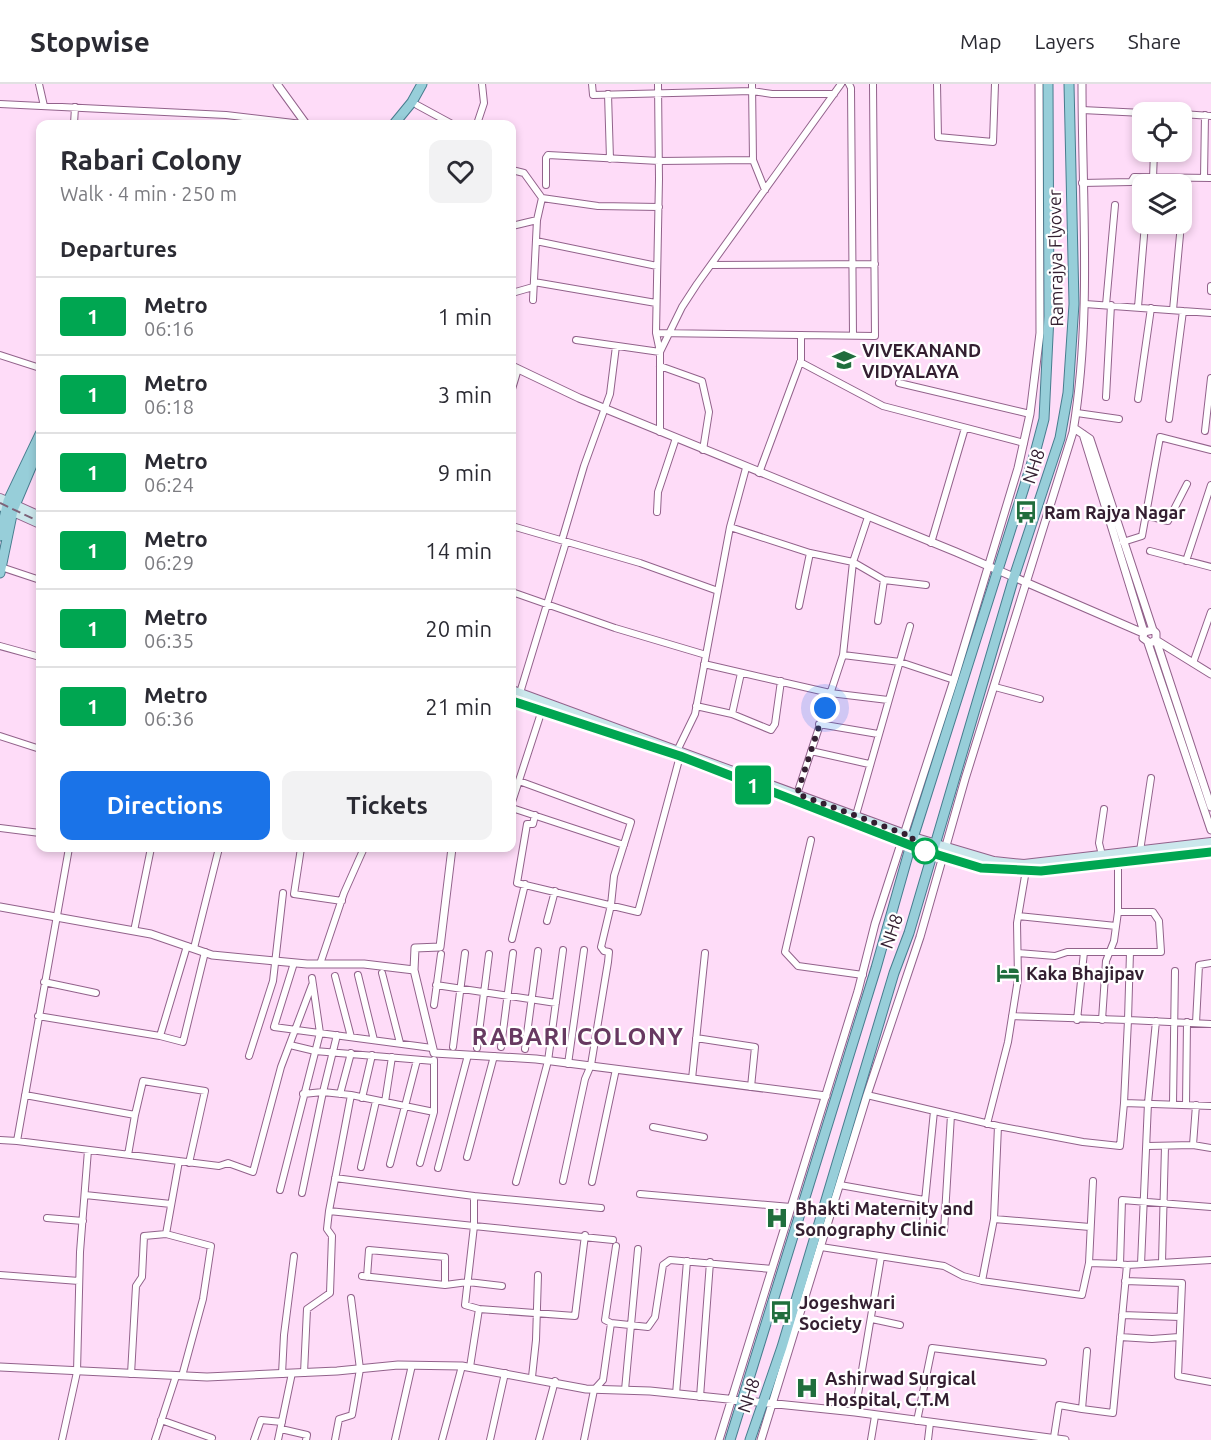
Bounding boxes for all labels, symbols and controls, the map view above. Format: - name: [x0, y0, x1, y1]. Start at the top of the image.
- text: Stopwise: [30, 26, 150, 57]
- text: Map: [960, 29, 1001, 53]
- text: Layers: [1034, 29, 1095, 53]
- text: Share: [1128, 29, 1181, 53]
- map controls: [1132, 102, 1192, 234]
- button: locate: [1132, 102, 1192, 162]
- button: heart: [429, 140, 492, 203]
- text: Rabari Colony: [60, 144, 242, 175]
- button: layers: [1132, 174, 1192, 234]
- text: Walk · 4 min · 250 m: [60, 182, 237, 205]
- street label: Ramrajya Flyover: [1044, 189, 1066, 327]
- text: Departures: [60, 236, 177, 261]
- text: Metro: [144, 292, 208, 317]
- text: 1: [87, 304, 99, 328]
- text: 1 min: [438, 304, 492, 329]
- text: 06:16: [144, 317, 194, 340]
- place label: VIVEKANAND VIDYALAYA: [862, 340, 981, 381]
- school or university icon: VIVEKANAND VIDYALAYA: [831, 347, 857, 373]
- text: Metro: [144, 370, 208, 395]
- text: 1: [87, 382, 99, 406]
- text: 3 min: [438, 382, 492, 407]
- text: 06:18: [144, 395, 194, 418]
- street label: NH8: [1018, 446, 1048, 486]
- text: Metro: [144, 448, 208, 473]
- text: 1: [87, 460, 99, 484]
- text: 9 min: [438, 460, 492, 485]
- text: 06:24: [144, 473, 194, 496]
- bus stop icon: Ram Rajya Nagar: [1013, 499, 1039, 525]
- place label: Ram Rajya Nagar: [1044, 502, 1186, 522]
- text: Metro: [144, 526, 208, 551]
- text: 1: [87, 538, 99, 562]
- text: 14 min: [425, 538, 492, 563]
- text: 06:29: [144, 551, 194, 574]
- text: Metro: [144, 604, 208, 629]
- text: 1: [87, 616, 99, 640]
- text: 20 min: [425, 616, 492, 641]
- text: 06:35: [144, 629, 194, 652]
- text: Metro: [144, 682, 208, 707]
- your location: [810, 693, 840, 723]
- text: 1: [87, 694, 99, 718]
- text: 21 min: [425, 694, 492, 719]
- text: 06:36: [144, 707, 194, 730]
- line badge: 1: [734, 766, 772, 804]
- button: Directions: [60, 771, 270, 840]
- button: Tickets: [282, 771, 492, 840]
- text: 1: [747, 773, 759, 797]
- unlabelled marker: [912, 838, 938, 864]
- street label: NH8: [876, 911, 906, 951]
- hotel icon: Kaka Bhajipav: [995, 960, 1021, 986]
- place label: Kaka Bhajipav: [1026, 963, 1145, 983]
- district label: RABARI COLONY: [472, 1023, 684, 1050]
- place label: Bhakti Maternity and Sonography Clinic: [795, 1198, 974, 1239]
- hospital icon: Bhakti Maternity and Sonography Clinic: [764, 1205, 790, 1231]
- place label: Jogeshwari Society: [799, 1292, 895, 1333]
- bus stop icon: Jogeshwari Society: [768, 1299, 794, 1325]
- place label: Ashirwad Surgical Hospital, C.T.M: [825, 1368, 976, 1409]
- street label: NH8: [733, 1375, 763, 1415]
- hospital icon: Ashirwad Surgical Hospital, C.T.M: [794, 1375, 820, 1401]

